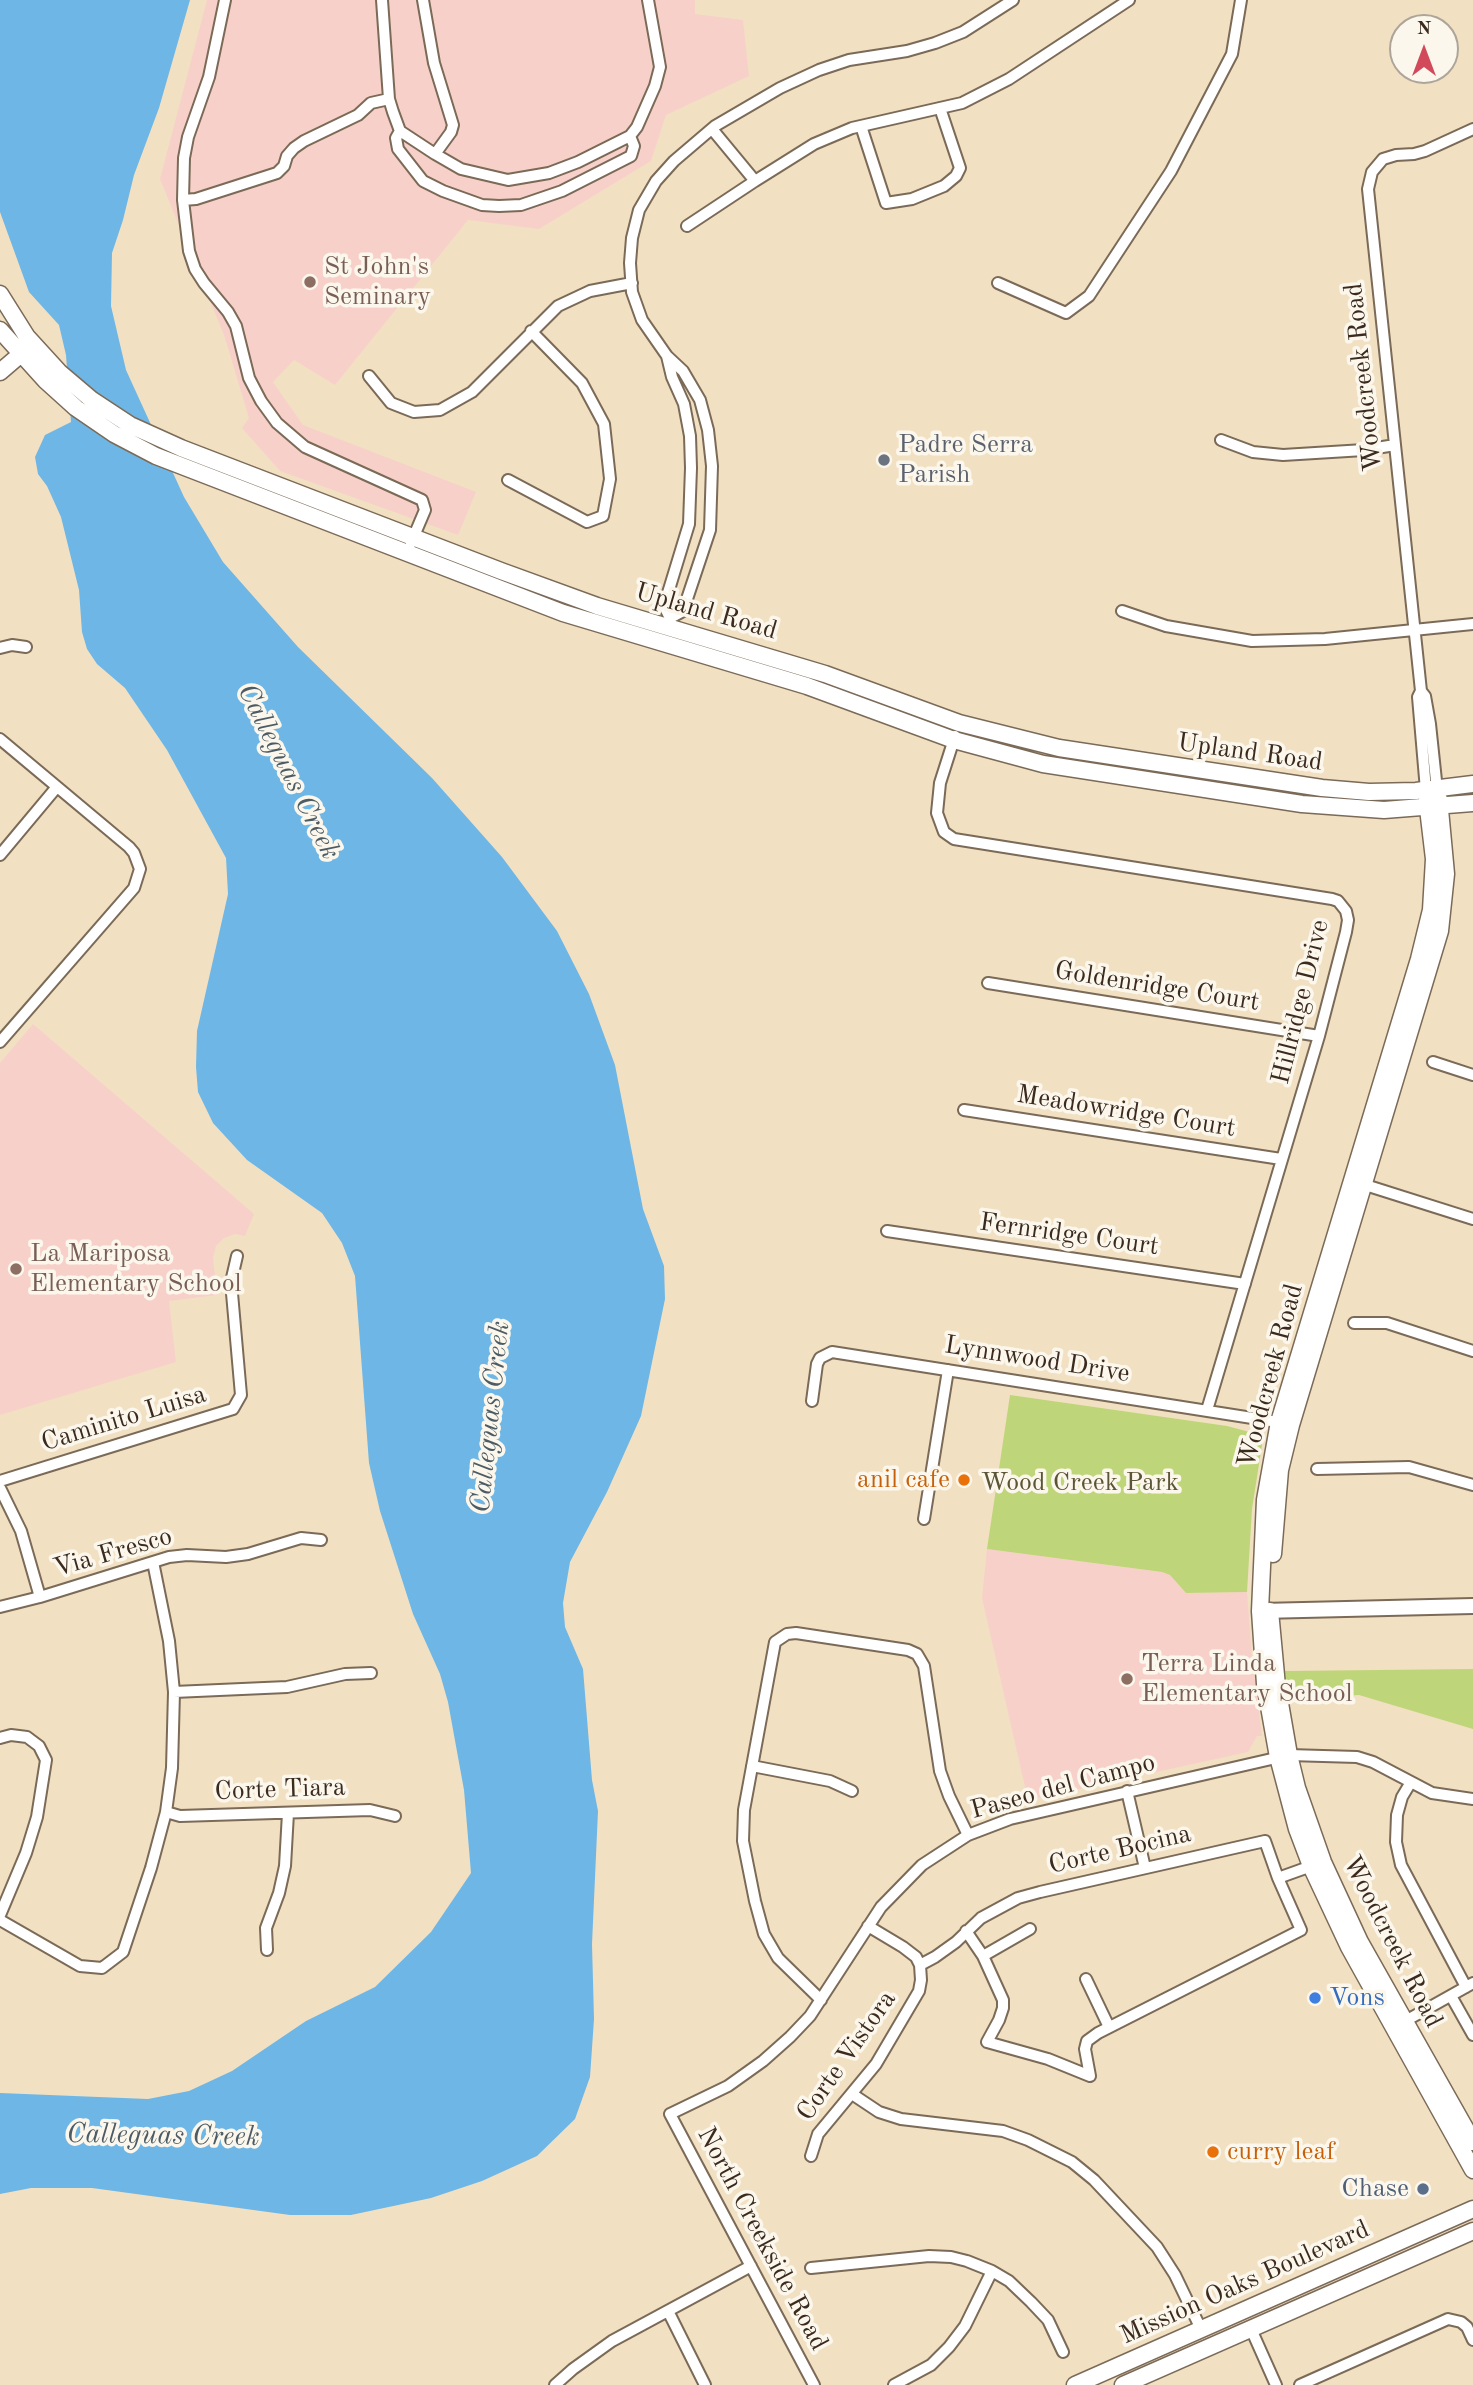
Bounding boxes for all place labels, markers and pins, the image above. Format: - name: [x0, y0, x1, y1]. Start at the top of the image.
- place label: St John's Seminary: [324, 251, 431, 312]
- marker: St John's Seminary: [302, 274, 318, 290]
- place label: Padre Serra Parish: [898, 429, 1033, 490]
- marker: Padre Serra Parish: [876, 452, 892, 468]
- place label: La Mariposa Elementary School: [30, 1238, 242, 1300]
- marker: La Mariposa Elementary School: [8, 1261, 24, 1277]
- place label: anil cafe: [857, 1464, 950, 1496]
- marker: anil cafe: [956, 1472, 972, 1488]
- place label: Terra Linda Elementary School: [1141, 1648, 1353, 1710]
- marker: Terra Linda Elementary School: [1119, 1671, 1135, 1687]
- place label: Vons: [1329, 1982, 1385, 2014]
- marker: Vons: [1307, 1990, 1323, 2006]
- place label: curry leaf: [1227, 2136, 1335, 2168]
- marker: curry leaf: [1205, 2144, 1221, 2160]
- place label: Chase: [1341, 2173, 1409, 2205]
- marker: Chase: [1415, 2181, 1431, 2197]

